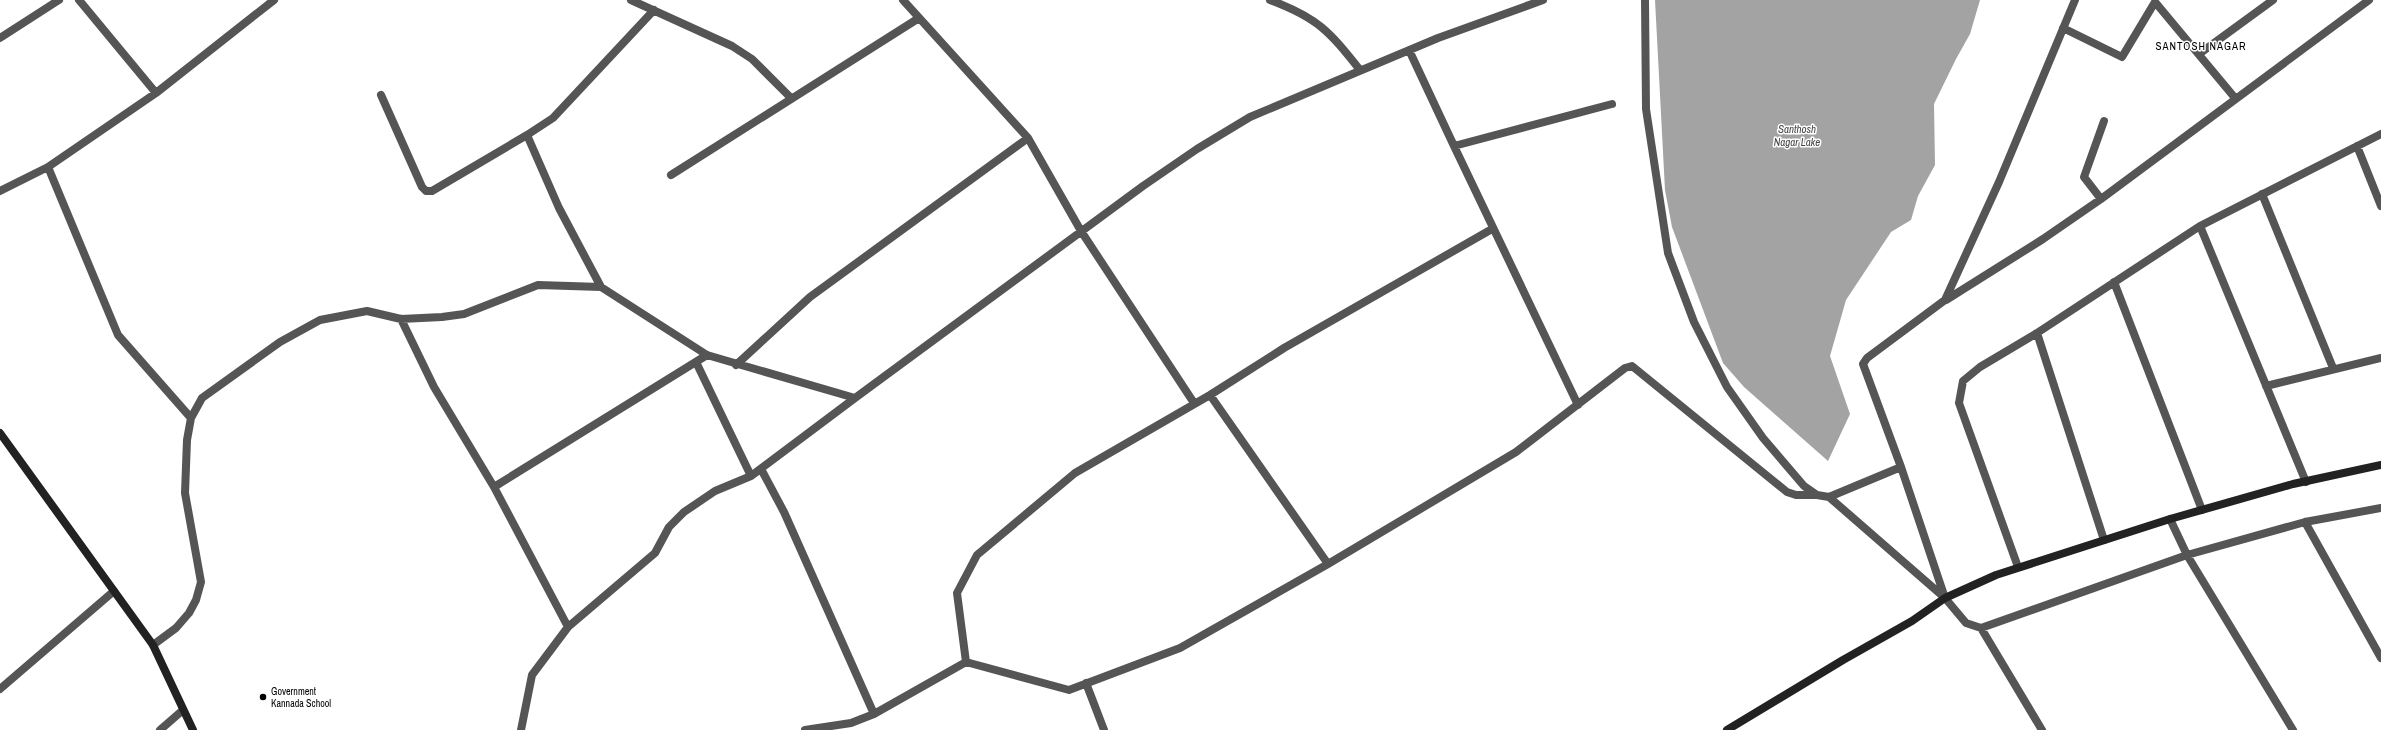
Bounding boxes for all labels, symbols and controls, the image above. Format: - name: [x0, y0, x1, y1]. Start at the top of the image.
- district label: SANTOSH NAGAR: [2155, 39, 2247, 53]
- water label: Santhosh Nagar Lake: [1774, 122, 1820, 149]
- place label: Government Kannada School: [271, 685, 331, 710]
- marker: Government Kannada School: [258, 692, 268, 702]

